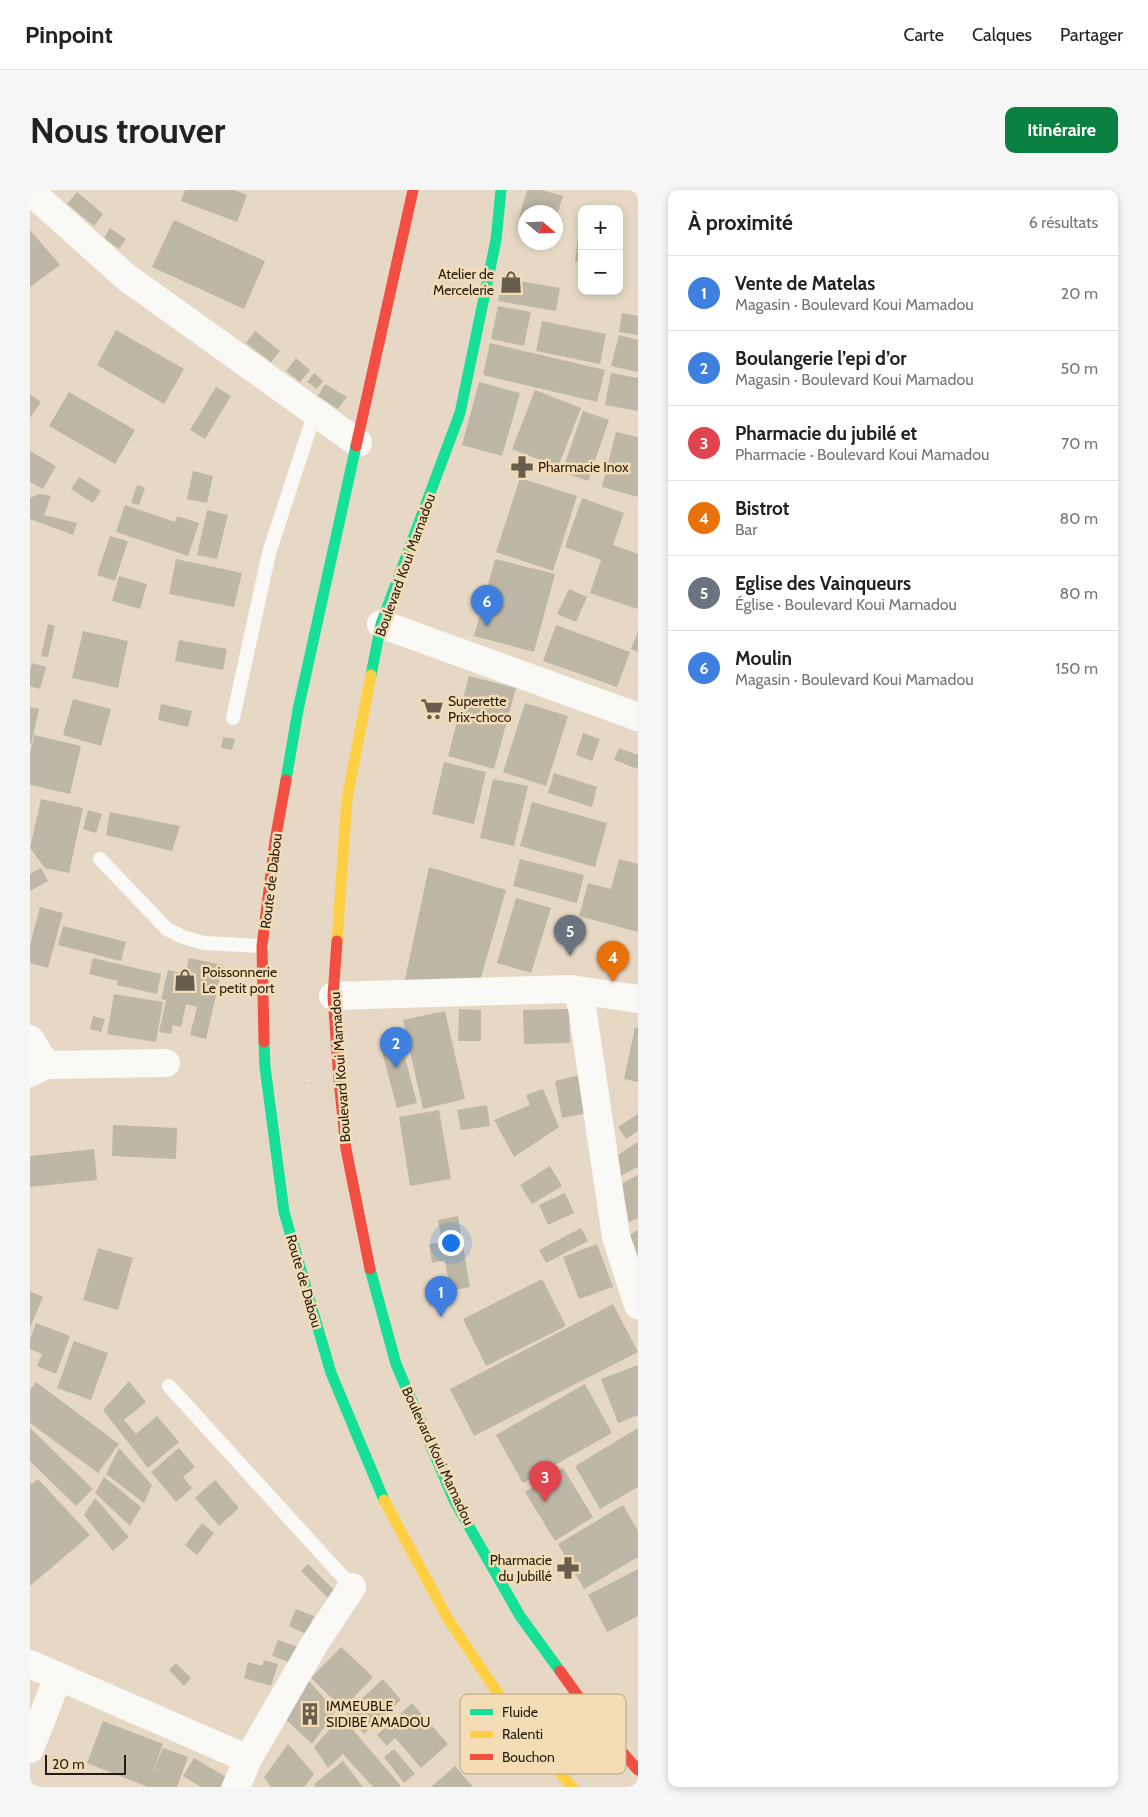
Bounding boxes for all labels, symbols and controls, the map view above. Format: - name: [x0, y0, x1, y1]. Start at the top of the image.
- text: Pinpoint: [25, 20, 113, 49]
- text: Carte: [903, 24, 944, 46]
- text: Calques: [972, 24, 1032, 46]
- text: Partager: [1060, 24, 1123, 46]
- button: Itinéraire: [1005, 107, 1118, 153]
- text: Nous trouver: [30, 109, 225, 152]
- north arrow: [518, 205, 563, 250]
- map controls: [578, 205, 623, 295]
- button: +: [578, 205, 623, 250]
- text: À proximité: [688, 210, 793, 235]
- text: 6 résultats: [1029, 213, 1098, 232]
- button: −: [578, 250, 623, 295]
- place label: Atelier de Mercelerie: [433, 265, 494, 299]
- shop icon: Atelier de Mercelerie: [498, 269, 524, 295]
- text: Vente de Matelas: [735, 272, 875, 295]
- text: 1: [701, 284, 707, 303]
- text: 20 m: [1061, 284, 1098, 303]
- text: Magasin · Boulevard Koui Mamadou: [735, 295, 974, 314]
- text: Boulangerie l’epi d’or: [735, 347, 907, 370]
- text: 2: [700, 359, 708, 378]
- text: 50 m: [1061, 359, 1098, 378]
- text: Magasin · Boulevard Koui Mamadou: [735, 370, 974, 389]
- text: Pharmacie du jubilé et: [735, 422, 917, 445]
- text: 3: [700, 434, 708, 453]
- text: 70 m: [1061, 434, 1098, 453]
- text: Pharmacie · Boulevard Koui Mamadou: [735, 445, 989, 464]
- pharmacy icon: Pharmacie Inox: [509, 454, 535, 480]
- place label: Pharmacie Inox: [538, 458, 629, 476]
- street label: Boulevard Koui Mamadou: [371, 491, 439, 639]
- text: Bistrot: [735, 497, 789, 520]
- text: 4: [699, 509, 709, 528]
- text: 80 m: [1060, 509, 1098, 528]
- text: Bar: [735, 520, 757, 539]
- text: Eglise des Vainqueurs: [735, 572, 911, 595]
- text: 5: [700, 584, 708, 603]
- text: 80 m: [1060, 584, 1098, 603]
- pin: 6: [471, 585, 503, 626]
- text: Église · Boulevard Koui Mamadou: [735, 595, 957, 614]
- text: Moulin: [735, 647, 792, 670]
- text: 6: [700, 659, 709, 678]
- text: 150 m: [1055, 659, 1098, 678]
- text: Magasin · Boulevard Koui Mamadou: [735, 670, 974, 689]
- place label: Superette Prix-choco: [448, 692, 512, 726]
- supermarket icon: Superette Prix-choco: [419, 696, 445, 722]
- street label: Route de Dabou: [256, 832, 286, 930]
- pin: 5: [554, 915, 586, 956]
- pin: 4: [597, 941, 629, 982]
- place label: Poissonnerie Le petit port: [202, 963, 277, 997]
- shop icon: Poissonnerie Le petit port: [172, 967, 198, 993]
- street label: Boulevard Koui Mamadou: [326, 991, 354, 1143]
- pin: 2: [380, 1027, 412, 1068]
- your location: [438, 1230, 464, 1256]
- street label: Route de Dabou: [282, 1232, 326, 1330]
- pin: 1: [425, 1276, 457, 1317]
- street label: Boulevard Koui Mamadou: [398, 1384, 478, 1528]
- pin: 3: [529, 1461, 561, 1502]
- place label: Pharmacie du Jubillé: [490, 1551, 552, 1585]
- pharmacy icon: Pharmacie du Jubillé: [555, 1555, 581, 1581]
- legend: [460, 1694, 626, 1774]
- place label: IMMEUBLE SIDIBE AMADOU: [326, 1697, 430, 1731]
- building icon: IMMEUBLE SIDIBE AMADOU: [297, 1701, 323, 1727]
- text: Fluide: [502, 1703, 538, 1721]
- text: Ralenti: [502, 1725, 543, 1743]
- text: Bouchon: [502, 1748, 555, 1766]
- scale bar: [45, 1752, 126, 1775]
- text: 20 m: [52, 1755, 85, 1773]

